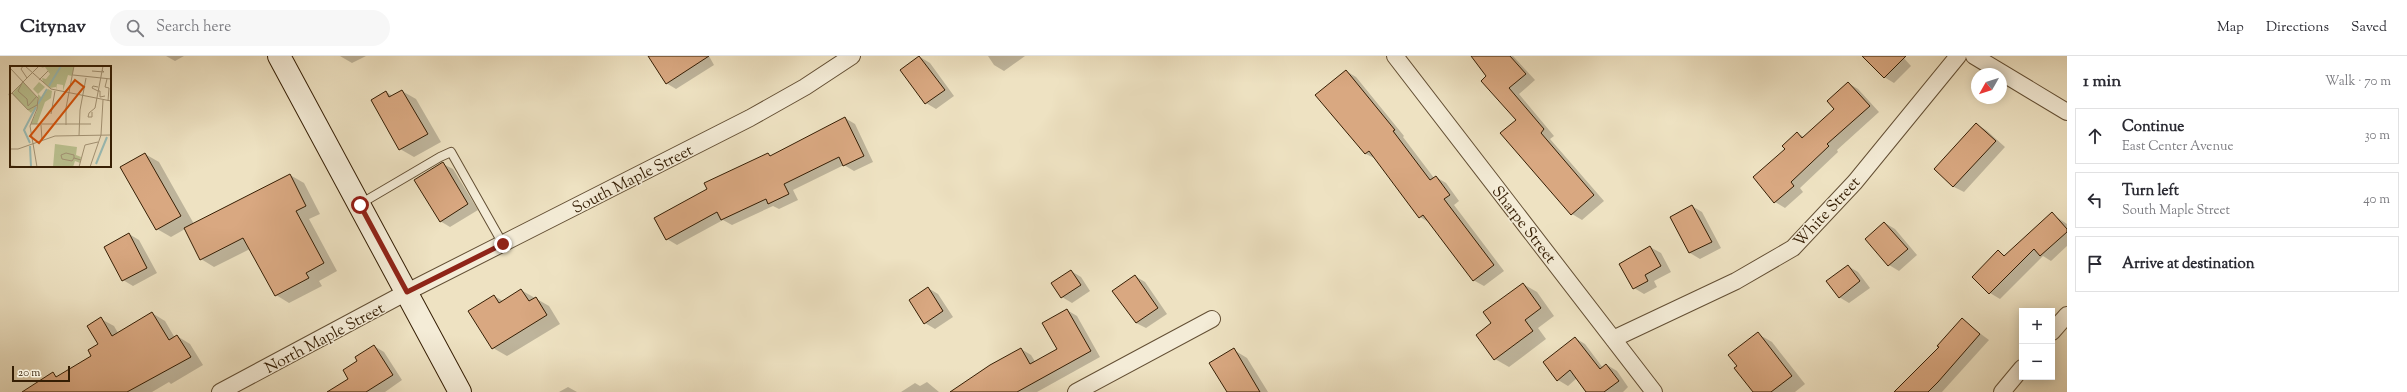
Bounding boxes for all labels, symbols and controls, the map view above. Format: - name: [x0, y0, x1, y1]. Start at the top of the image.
- search box: [110, 10, 390, 46]
- text: Citynav: [20, 14, 86, 41]
- icon: search: [124, 17, 146, 39]
- text: Search here: [156, 17, 231, 38]
- text: Map: [2217, 18, 2244, 38]
- text: Directions: [2266, 18, 2329, 38]
- text: Saved: [2351, 18, 2387, 38]
- inset map: [10, 66, 111, 167]
- north arrow: [1971, 68, 2007, 104]
- text: 1 min: [2083, 70, 2121, 94]
- text: Walk · 70 m: [2325, 73, 2391, 91]
- text: Continue: [2122, 117, 2184, 138]
- icon: ahead: [2084, 125, 2106, 147]
- text: 30 m: [2364, 127, 2390, 145]
- text: East Center Avenue: [2122, 138, 2233, 156]
- street label: South Maple Street: [569, 140, 698, 221]
- street label: White Street: [1789, 172, 1867, 253]
- text: Turn left: [2122, 181, 2179, 202]
- street label: Sharpe Street: [1485, 182, 1561, 270]
- icon: left: [2084, 189, 2106, 211]
- text: 40 m: [2363, 191, 2390, 209]
- route start: [351, 196, 369, 214]
- text: South Maple Street: [2122, 202, 2230, 220]
- route end: [494, 235, 512, 253]
- icon: arrive: [2084, 253, 2106, 275]
- text: Arrive at destination: [2122, 254, 2255, 275]
- street label: North Maple Street: [261, 298, 390, 381]
- map controls: [2019, 308, 2055, 380]
- button: +: [2019, 308, 2055, 344]
- button: −: [2019, 344, 2055, 380]
- scale bar: [12, 364, 70, 383]
- text: 20 m: [18, 365, 40, 381]

